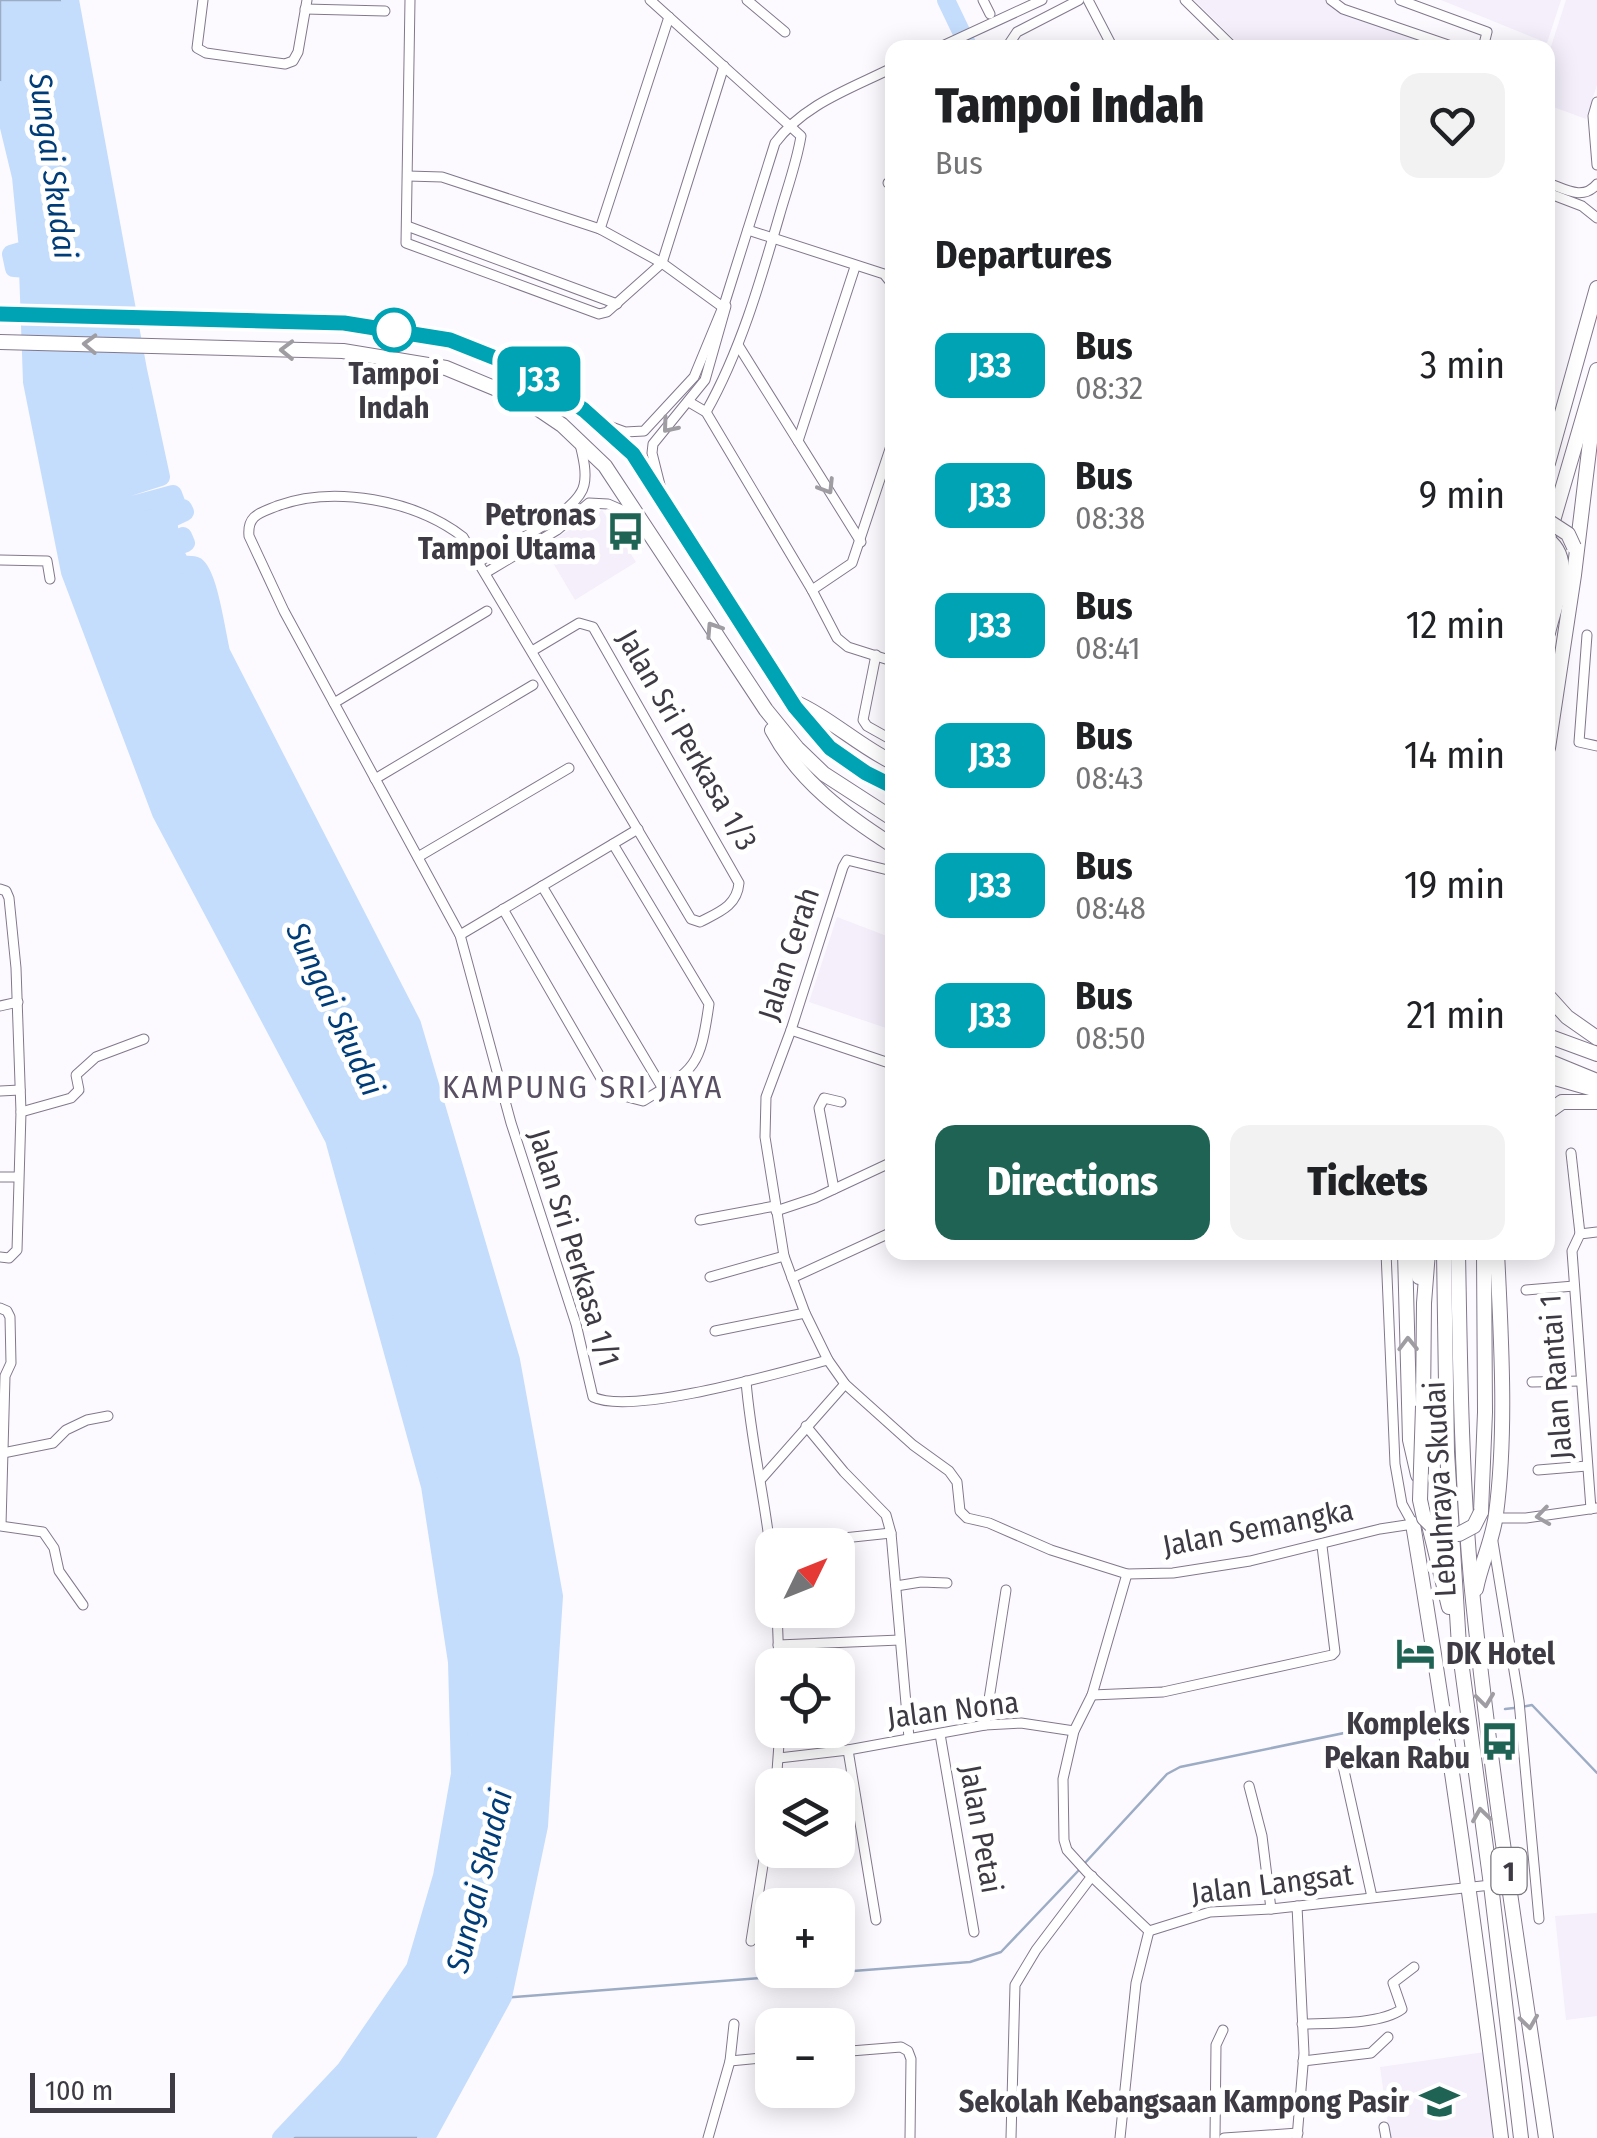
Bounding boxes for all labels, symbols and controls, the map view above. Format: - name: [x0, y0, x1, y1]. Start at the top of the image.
- water label: Sungai Skudai: [21, 70, 85, 261]
- button: heart: [1400, 73, 1505, 178]
- text: Tampoi Indah: [935, 77, 1204, 135]
- text: Bus: [935, 144, 983, 182]
- text: Departures: [935, 232, 1112, 278]
- marker: Tampoi Indah: [373, 309, 415, 351]
- text: Bus: [1075, 323, 1133, 369]
- one-way arrow: [81, 334, 97, 355]
- one-way arrow: [278, 339, 294, 360]
- text: 3 min: [1420, 342, 1505, 388]
- text: J33: [968, 344, 1012, 386]
- line badge: J33: [482, 346, 596, 412]
- place label: Tampoi Indah: [348, 356, 440, 426]
- text: J33: [517, 358, 561, 400]
- text: 08:32: [1075, 369, 1143, 407]
- one-way arrow: [663, 415, 681, 433]
- text: Bus: [1075, 453, 1133, 499]
- text: 9 min: [1419, 472, 1505, 518]
- text: J33: [968, 474, 1012, 516]
- one-way arrow: [815, 476, 834, 494]
- place label: Petronas Tampoi Utama: [418, 497, 596, 567]
- text: 08:38: [1075, 499, 1145, 537]
- bus stop icon: Petronas Tampoi Utama: [605, 511, 647, 553]
- text: Bus: [1075, 583, 1133, 629]
- text: 12 min: [1406, 602, 1505, 648]
- text: J33: [968, 604, 1012, 646]
- one-way arrow: [706, 621, 725, 639]
- street label: Jalan Sri Perkasa 1/3: [609, 623, 765, 857]
- text: 08:41: [1075, 629, 1141, 667]
- text: Bus: [1075, 713, 1133, 759]
- text: 14 min: [1404, 732, 1505, 778]
- text: J33: [968, 734, 1012, 776]
- text: 08:43: [1075, 759, 1144, 797]
- text: Bus: [1075, 843, 1133, 889]
- text: 19 min: [1404, 862, 1505, 908]
- text: J33: [968, 864, 1012, 906]
- street label: Jalan Cerah: [751, 883, 827, 1025]
- text: 08:48: [1075, 889, 1146, 927]
- water label: Sungai Skudai: [278, 915, 392, 1102]
- text: Bus: [1075, 973, 1133, 1019]
- text: 21 min: [1407, 992, 1505, 1038]
- text: J33: [968, 994, 1012, 1036]
- text: 08:50: [1075, 1019, 1146, 1057]
- district label: KAMPUNG SRI JAYA: [442, 1068, 724, 1106]
- street label: Jalan Sri Perkasa 1/1: [521, 1125, 627, 1371]
- button: Directions: [935, 1125, 1210, 1240]
- button: Tickets: [1230, 1125, 1505, 1240]
- street label: Jalan Rantai 1: [1532, 1293, 1580, 1461]
- one-way arrow: [1397, 1336, 1418, 1352]
- street label: Lebuhraya Skudai: [1416, 1380, 1464, 1598]
- street label: Jalan Semangka: [1160, 1492, 1356, 1564]
- one-way arrow: [1535, 1504, 1552, 1525]
- north arrow: [755, 1528, 855, 1628]
- map controls: [755, 1528, 855, 2108]
- hotel icon: DK Hotel: [1395, 1633, 1437, 1675]
- place label: DK Hotel: [1446, 1636, 1556, 1672]
- button: locate: [755, 1648, 855, 1748]
- street label: Jalan Nona: [885, 1684, 1021, 1736]
- one-way arrow: [1474, 1693, 1495, 1709]
- place label: Kompleks Pekan Rabu: [1324, 1706, 1470, 1776]
- bus stop icon: Kompleks Pekan Rabu: [1479, 1720, 1521, 1762]
- street label: Jalan Petai: [952, 1762, 1010, 1896]
- button: layers: [755, 1768, 855, 1868]
- water label: Sungai Skudai: [438, 1785, 520, 1978]
- one-way arrow: [1472, 1807, 1493, 1823]
- road number: 1: [1492, 1848, 1526, 1894]
- street label: Jalan Langsat: [1189, 1856, 1355, 1912]
- button: +: [755, 1888, 855, 1988]
- button: −: [755, 2008, 855, 2108]
- one-way arrow: [1518, 2014, 1539, 2031]
- scale bar: [30, 2068, 175, 2112]
- text: 100 m: [45, 2074, 113, 2107]
- school or university icon: Sekolah Kebangsaan Kampong Pasir: [1418, 2081, 1460, 2123]
- place label: Sekolah Kebangsaan Kampong Pasir: [959, 2084, 1410, 2120]

